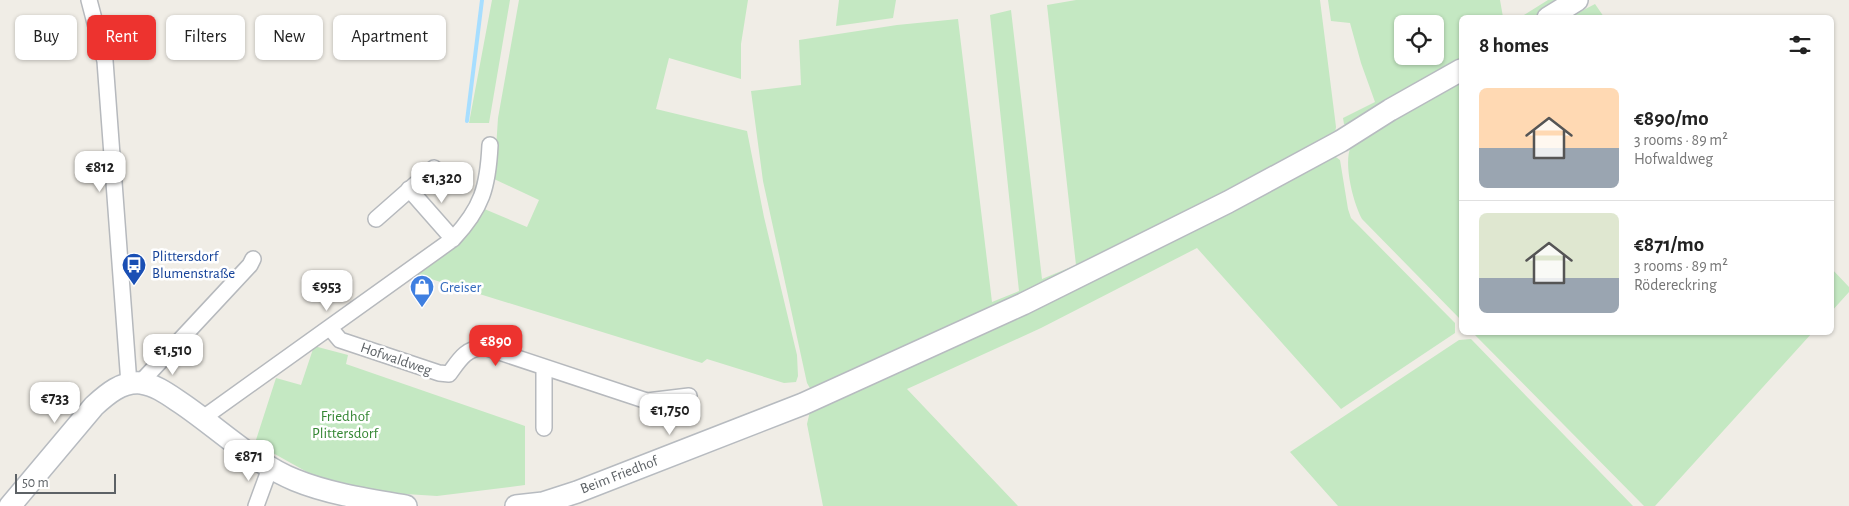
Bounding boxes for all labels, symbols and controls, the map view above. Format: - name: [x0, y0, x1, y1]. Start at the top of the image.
- chip: Buy: [15, 15, 77, 60]
- chip: Rent: [87, 15, 156, 60]
- chip: Filters: [166, 15, 245, 60]
- chip: New: [255, 15, 323, 60]
- chip: Apartment: [333, 15, 446, 60]
- map controls: [1394, 15, 1444, 65]
- button: locate: [1394, 15, 1444, 65]
- icon: filters: [1786, 31, 1814, 59]
- text: 8 homes: [1479, 35, 1549, 56]
- icon: home: [1519, 108, 1579, 168]
- text: €890/mo: [1634, 108, 1709, 129]
- text: 3 rooms · 89 m²: [1634, 132, 1728, 148]
- pin: €812: [70, 150, 130, 193]
- text: Hofwaldweg: [1634, 151, 1713, 167]
- text: €812: [86, 159, 114, 175]
- pin: €1,320: [401, 162, 483, 204]
- text: €1,320: [422, 170, 462, 186]
- icon: home: [1519, 233, 1579, 293]
- text: €871/mo: [1634, 234, 1704, 255]
- place label: Plittersdorf Blumenstraße: [152, 249, 235, 281]
- bus stop icon: Plittersdorf Blumenstraße: [121, 252, 147, 286]
- text: 3 rooms · 89 m²: [1634, 258, 1728, 274]
- pin: €953: [297, 270, 357, 312]
- shop icon: Greiser: [409, 274, 435, 308]
- text: Rödereckring: [1634, 277, 1717, 293]
- text: €953: [312, 278, 342, 294]
- place label: Greiser: [440, 280, 482, 295]
- pin: €890: [466, 324, 526, 367]
- text: €890: [480, 333, 512, 349]
- pin: €1,510: [132, 334, 214, 376]
- street label: Hofwaldweg: [359, 340, 434, 378]
- text: €1,510: [154, 342, 192, 358]
- pin: €733: [25, 382, 85, 424]
- text: €733: [41, 390, 69, 406]
- pin: €1,750: [629, 394, 711, 436]
- text: €1,750: [650, 402, 690, 418]
- park label: Friedhof Plittersdorf: [312, 409, 380, 441]
- pin: €871: [219, 440, 279, 482]
- text: €871: [235, 448, 263, 464]
- street label: Beim Friedhof: [578, 453, 661, 497]
- scale bar: [15, 471, 116, 494]
- text: 50 m: [22, 476, 49, 490]

